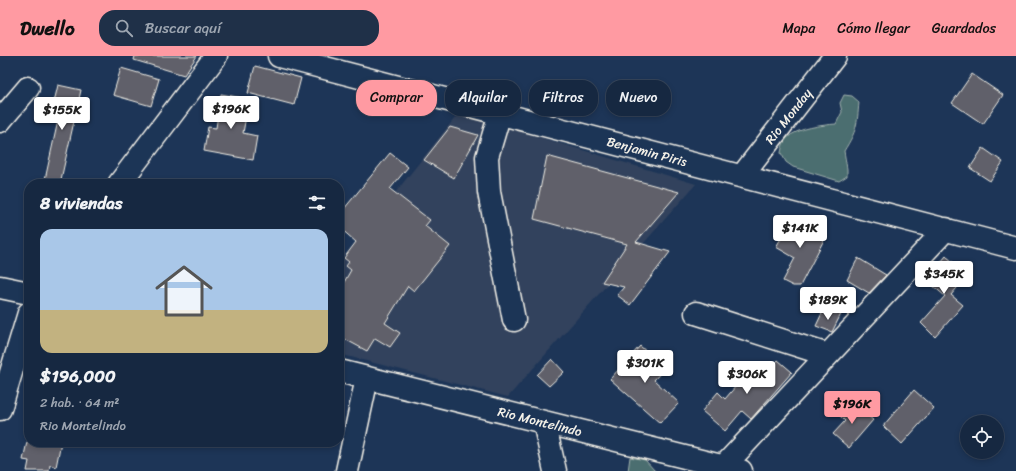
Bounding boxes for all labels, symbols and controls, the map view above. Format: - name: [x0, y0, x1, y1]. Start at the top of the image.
- search box: [99, 10, 379, 46]
- text: Dwello: [20, 12, 75, 45]
- text: Buscar aquí: [145, 15, 221, 41]
- text: Mapa: [782, 16, 815, 41]
- text: Cómo llegar: [837, 16, 910, 41]
- text: Guardados: [932, 16, 996, 41]
- icon: search: [113, 17, 135, 39]
- chip: Comprar: [356, 80, 437, 116]
- chip: Alquilar: [445, 80, 521, 116]
- chip: Filtros: [529, 80, 598, 116]
- chip: Nuevo: [606, 80, 671, 116]
- street label: Rio Monday: [759, 83, 818, 149]
- pin: $196K: [203, 96, 259, 130]
- pin: $155K: [34, 97, 90, 131]
- text: $196K: [212, 97, 250, 120]
- text: $155K: [43, 98, 81, 121]
- street label: Benjamin Piris: [604, 130, 690, 173]
- text: 8 viviendas: [40, 188, 123, 218]
- icon: filters: [306, 192, 328, 214]
- pin: $141K: [772, 215, 828, 249]
- text: $141K: [782, 216, 818, 239]
- icon: home: [148, 255, 220, 327]
- pin: $345K: [916, 261, 972, 295]
- text: $345K: [924, 262, 964, 285]
- pin: $189K: [800, 287, 856, 321]
- text: $189K: [809, 288, 847, 311]
- pin: $301K: [617, 350, 673, 384]
- text: $301K: [626, 351, 664, 374]
- text: $196,000: [40, 361, 116, 391]
- pin: $306K: [719, 361, 775, 395]
- text: $306K: [727, 362, 767, 385]
- text: 2 hab. · 64 m²: [40, 391, 119, 414]
- pin: $196K: [824, 391, 880, 425]
- text: $196K: [833, 392, 871, 415]
- street label: Rio Montelindo: [495, 400, 585, 443]
- text: Rio Montelindo: [40, 414, 126, 437]
- map controls: [960, 415, 1004, 459]
- button: locate: [960, 415, 1004, 459]

